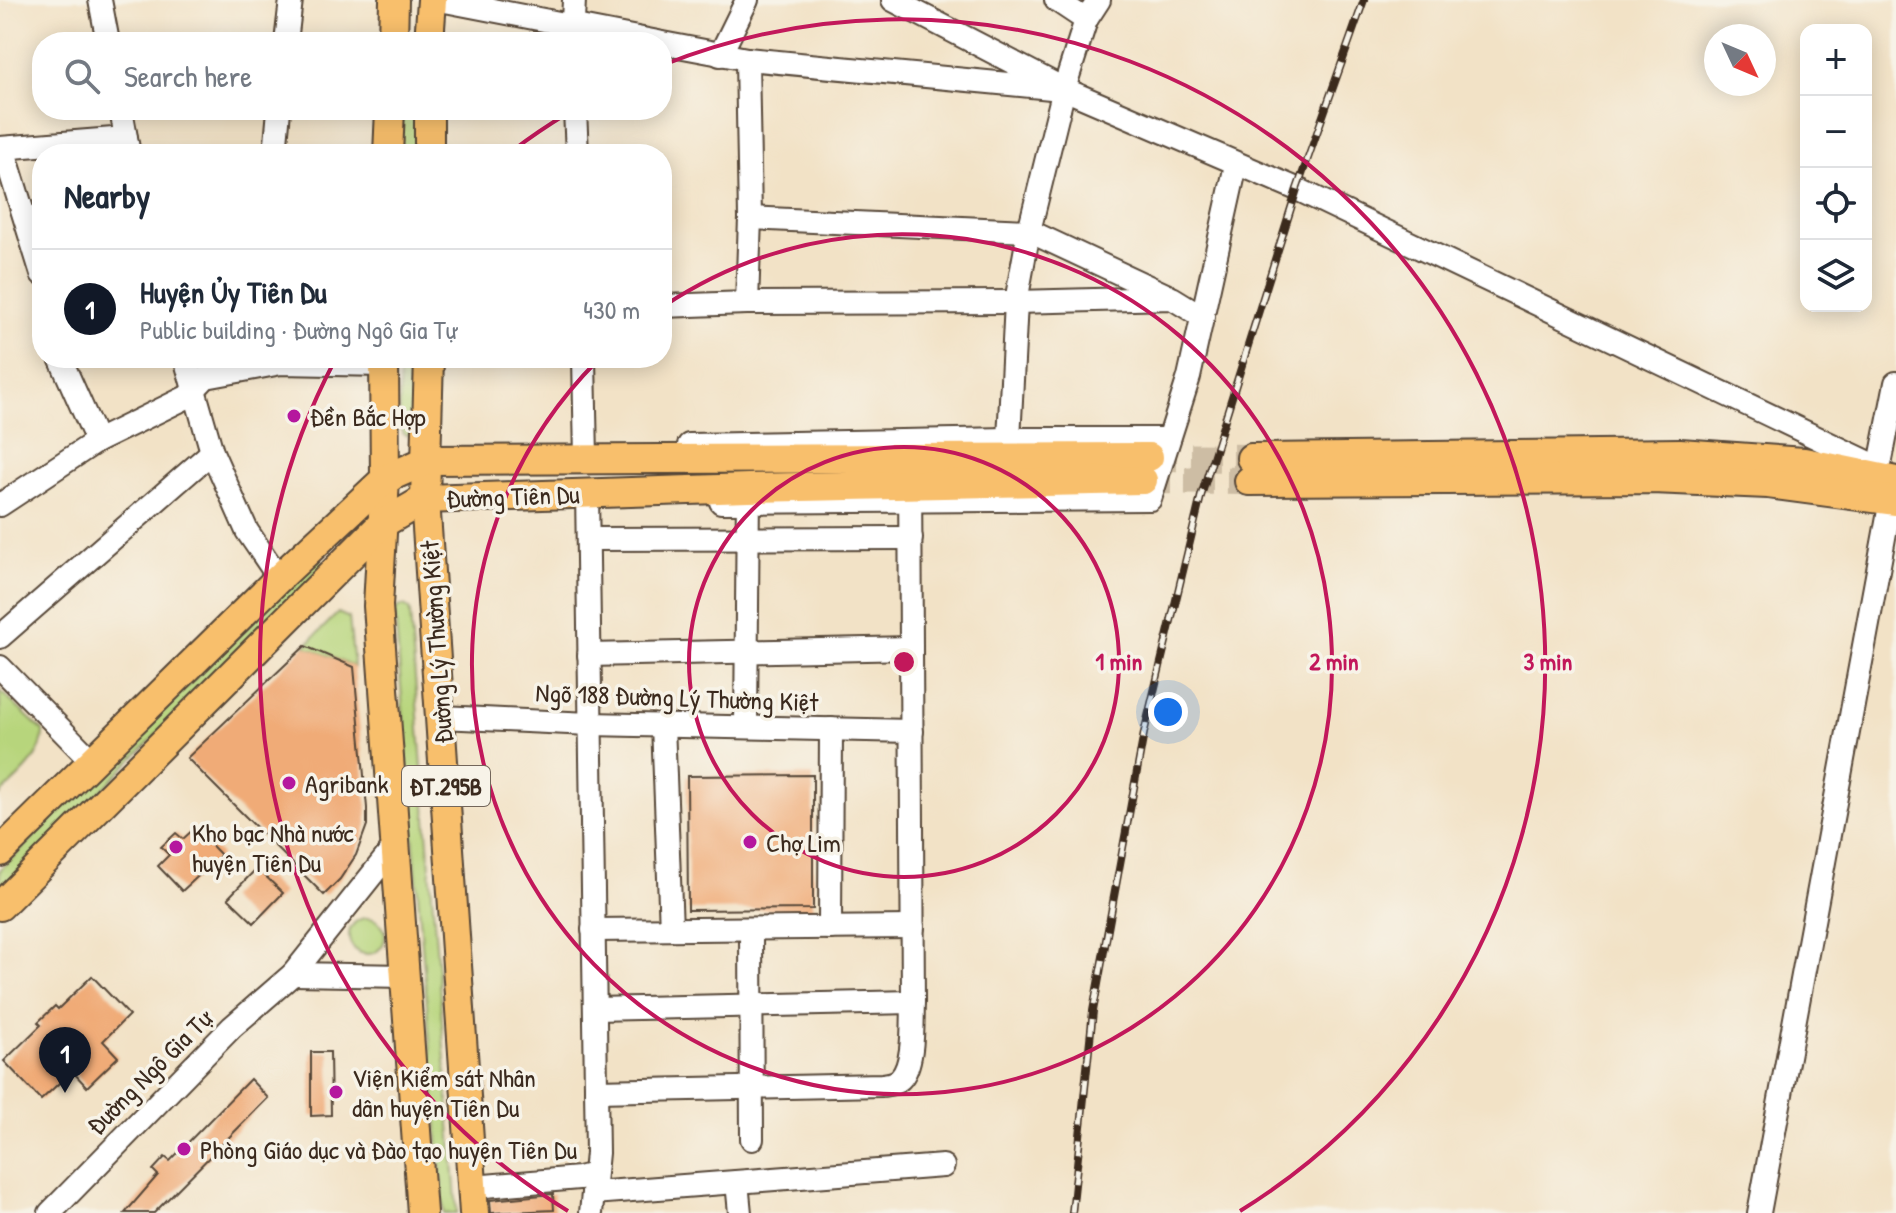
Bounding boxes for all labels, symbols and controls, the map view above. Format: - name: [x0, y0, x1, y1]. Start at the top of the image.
- north arrow: [1704, 24, 1776, 96]
- map controls: [1800, 24, 1872, 312]
- button: +: [1800, 24, 1872, 96]
- search box: [32, 32, 672, 120]
- icon: search: [60, 54, 104, 98]
- text: Search here: [124, 56, 252, 96]
- button: −: [1800, 96, 1872, 168]
- button: locate: [1800, 168, 1872, 240]
- text: Nearby: [64, 173, 150, 219]
- button: layers: [1800, 240, 1872, 312]
- text: Huyện Ủy Tiên Du: [140, 272, 327, 312]
- text: 1: [85, 292, 95, 327]
- text: 430 m: [583, 292, 640, 327]
- text: Public building · Đường Ngô Gia Tự: [140, 312, 456, 347]
- place label: Đền Bắc Hợp: [310, 399, 426, 434]
- marker: Đền Bắc Hợp: [285, 407, 303, 425]
- street label: Đường Tiên Du: [446, 476, 580, 516]
- street label: Đường Lý Thường Kiệt: [411, 538, 461, 745]
- text: 1 min: [1096, 645, 1143, 677]
- text: 2 min: [1309, 645, 1359, 677]
- text: 3 min: [1524, 645, 1573, 677]
- centre of rings: [890, 648, 918, 676]
- street label: Ngõ 188 Đường Lý Thường Kiệt: [535, 675, 820, 719]
- your location: [1148, 692, 1188, 732]
- place label: Agribank: [305, 766, 389, 801]
- road number: ĐT.295B: [402, 766, 490, 806]
- marker: Agribank: [280, 774, 298, 792]
- place label: Kho bạc Nhà nước huyện Tiên Du: [192, 815, 354, 880]
- place label: Chợ Lim: [766, 825, 841, 860]
- marker: Chợ Lim: [741, 833, 759, 851]
- marker: Kho bạc Nhà nước huyện Tiên Du: [167, 838, 185, 856]
- street label: Đường Ngô Gia Tự: [79, 1000, 221, 1142]
- pin: 1: [39, 1027, 91, 1093]
- place label: Viện Kiểm sát Nhân dân huyện Tiên Du: [352, 1060, 536, 1125]
- marker: Viện Kiểm sát Nhân dân huyện Tiên Du: [327, 1083, 345, 1101]
- place label: Phòng Giáo dục và Đào tạo huyện Tiên Du: [200, 1132, 577, 1167]
- marker: Phòng Giáo dục và Đào tạo huyện Tiên Du: [175, 1140, 193, 1158]

